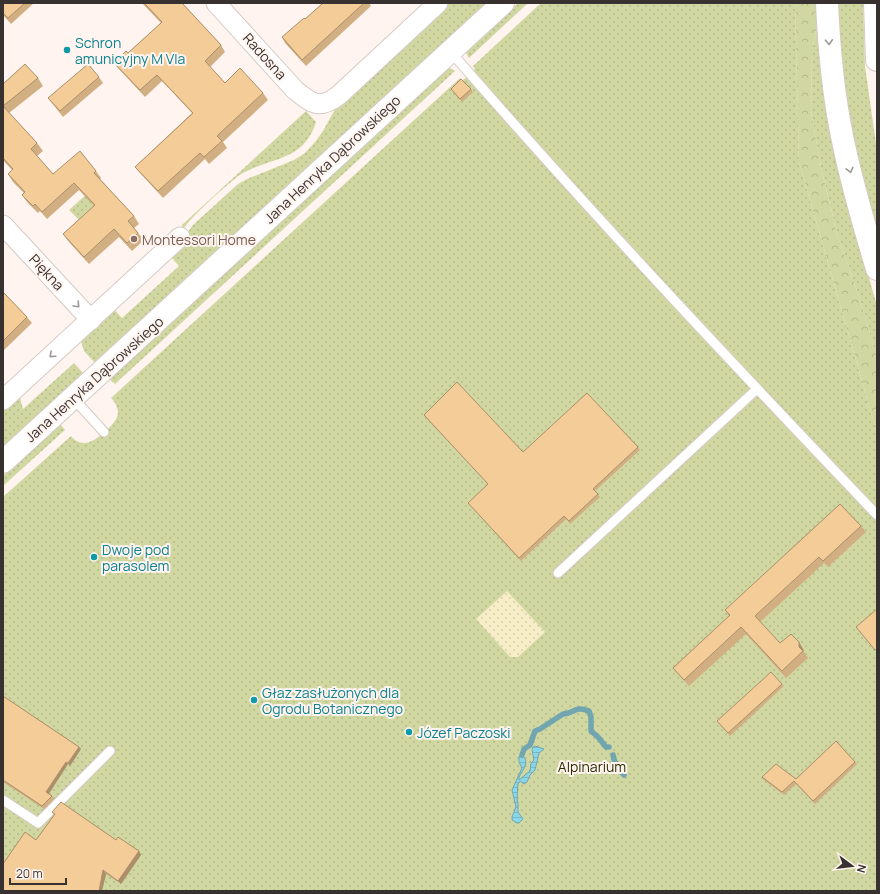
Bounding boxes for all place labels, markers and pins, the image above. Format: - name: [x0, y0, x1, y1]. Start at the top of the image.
- place label: Schron amunicyjny M VIa: [75, 33, 185, 68]
- marker: Schron amunicyjny M VIa: [62, 45, 72, 55]
- place label: Montessori Home: [142, 230, 256, 249]
- marker: Montessori Home: [129, 234, 139, 244]
- place label: Dwoje pod parasolem: [102, 540, 170, 575]
- marker: Dwoje pod parasolem: [89, 552, 99, 562]
- place label: Głaz zasłużonych dla Ogrodu Botanicznego: [262, 683, 403, 718]
- marker: Głaz zasłużonych dla Ogrodu Botanicznego: [249, 695, 259, 705]
- place label: Józef Paczoski: [417, 723, 511, 742]
- marker: Józef Paczoski: [404, 727, 414, 737]

